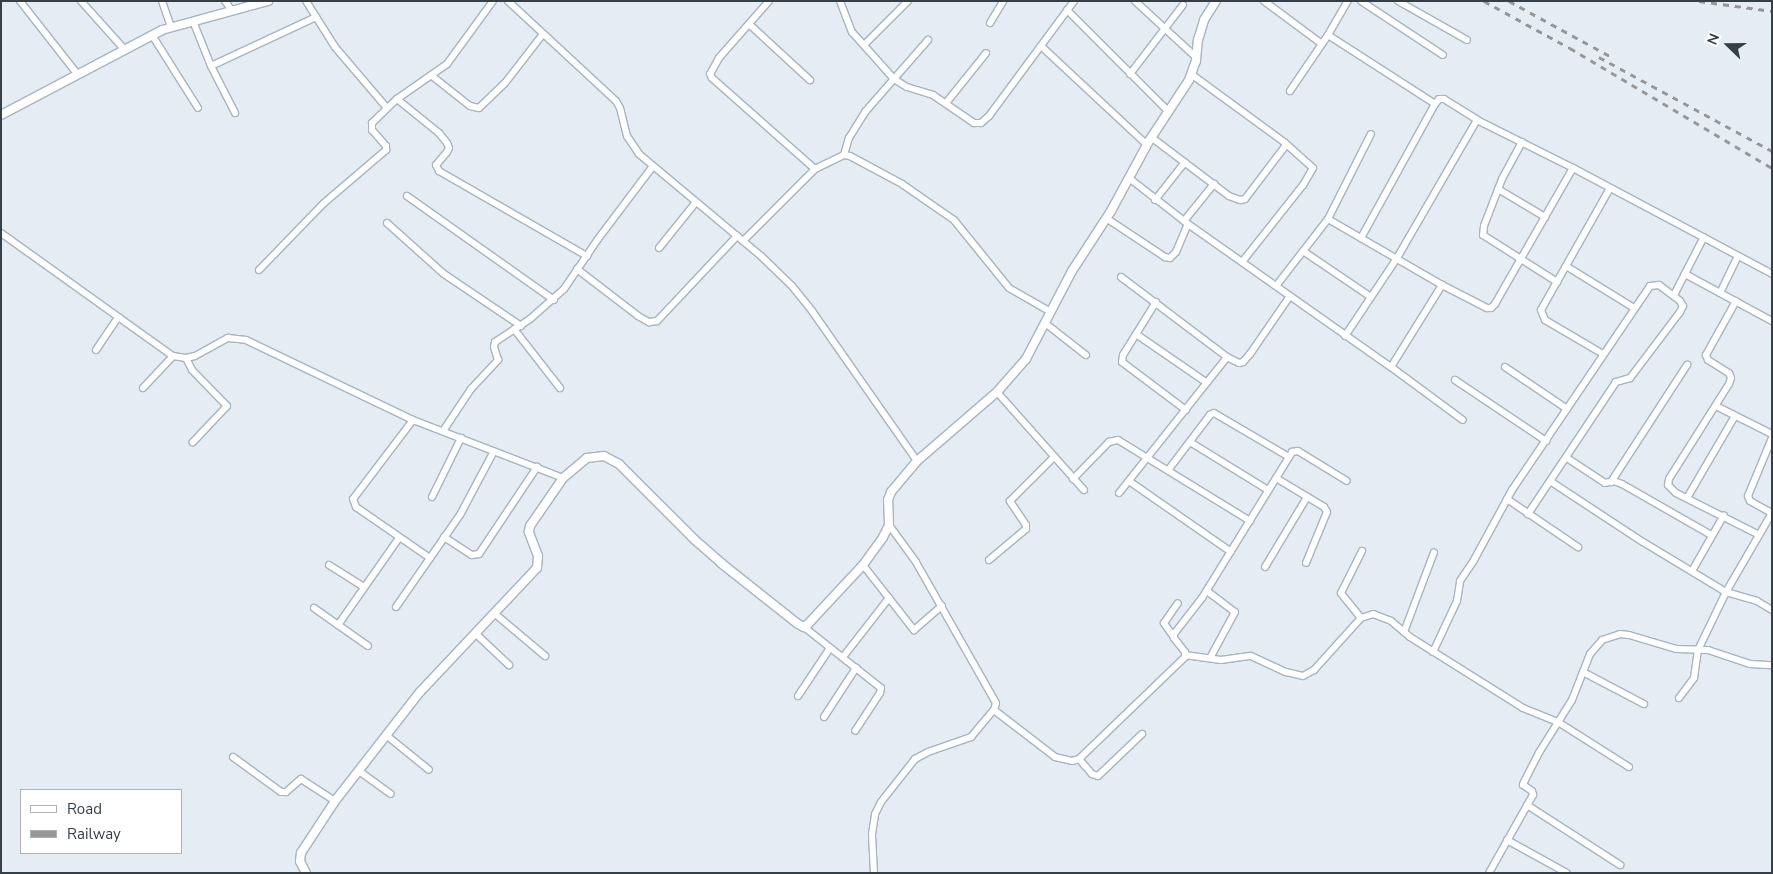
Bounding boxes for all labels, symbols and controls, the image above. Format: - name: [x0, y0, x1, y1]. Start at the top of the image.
- north arrow: [1703, 20, 1753, 70]
- text: N: [1703, 31, 1724, 48]
- legend: [20, 789, 182, 854]
- text: Road: [67, 799, 102, 819]
- text: Railway: [67, 824, 121, 844]

